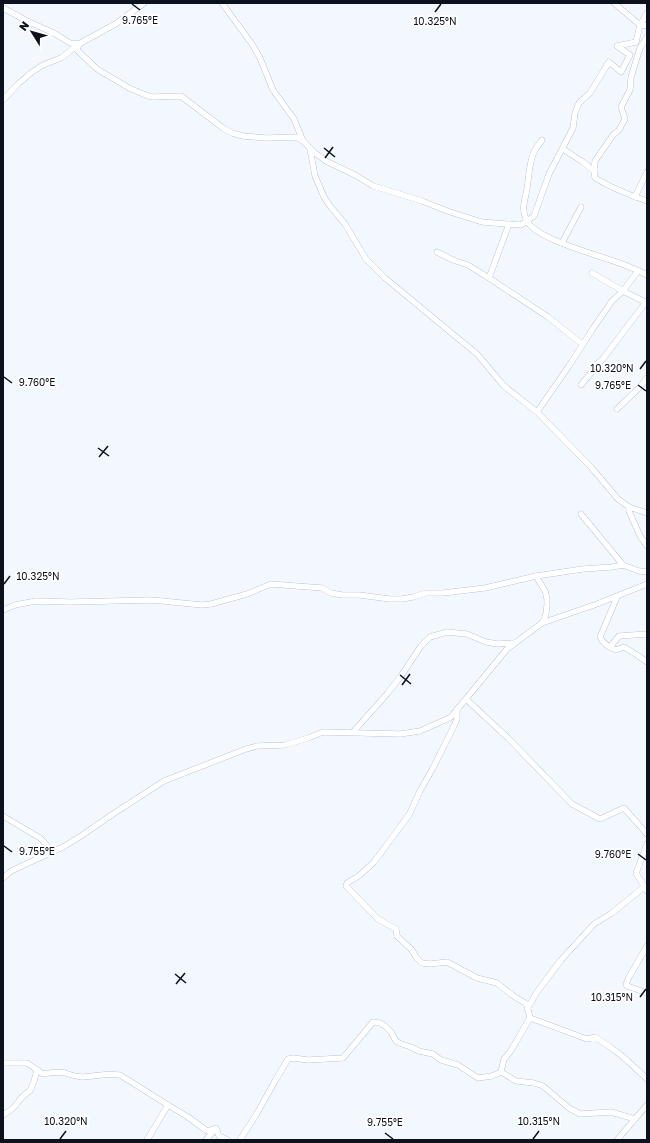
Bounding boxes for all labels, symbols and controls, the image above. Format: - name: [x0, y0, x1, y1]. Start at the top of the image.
- north arrow: [12, 12, 52, 52]
- text: 9.765°E: [122, 14, 158, 26]
- text: 10.325°N: [414, 15, 457, 27]
- text: N: [16, 18, 31, 33]
- text: 10.320°N: [590, 362, 634, 374]
- text: 9.760°E: [19, 376, 55, 388]
- text: 9.765°E: [595, 379, 631, 391]
- text: 10.325°N: [17, 570, 60, 582]
- text: 9.755°E: [19, 845, 55, 857]
- text: 9.760°E: [595, 848, 631, 860]
- text: 10.315°N: [591, 991, 633, 1003]
- text: 10.320°N: [44, 1115, 88, 1127]
- text: 10.315°N: [518, 1115, 560, 1127]
- text: 9.755°E: [367, 1116, 403, 1128]

